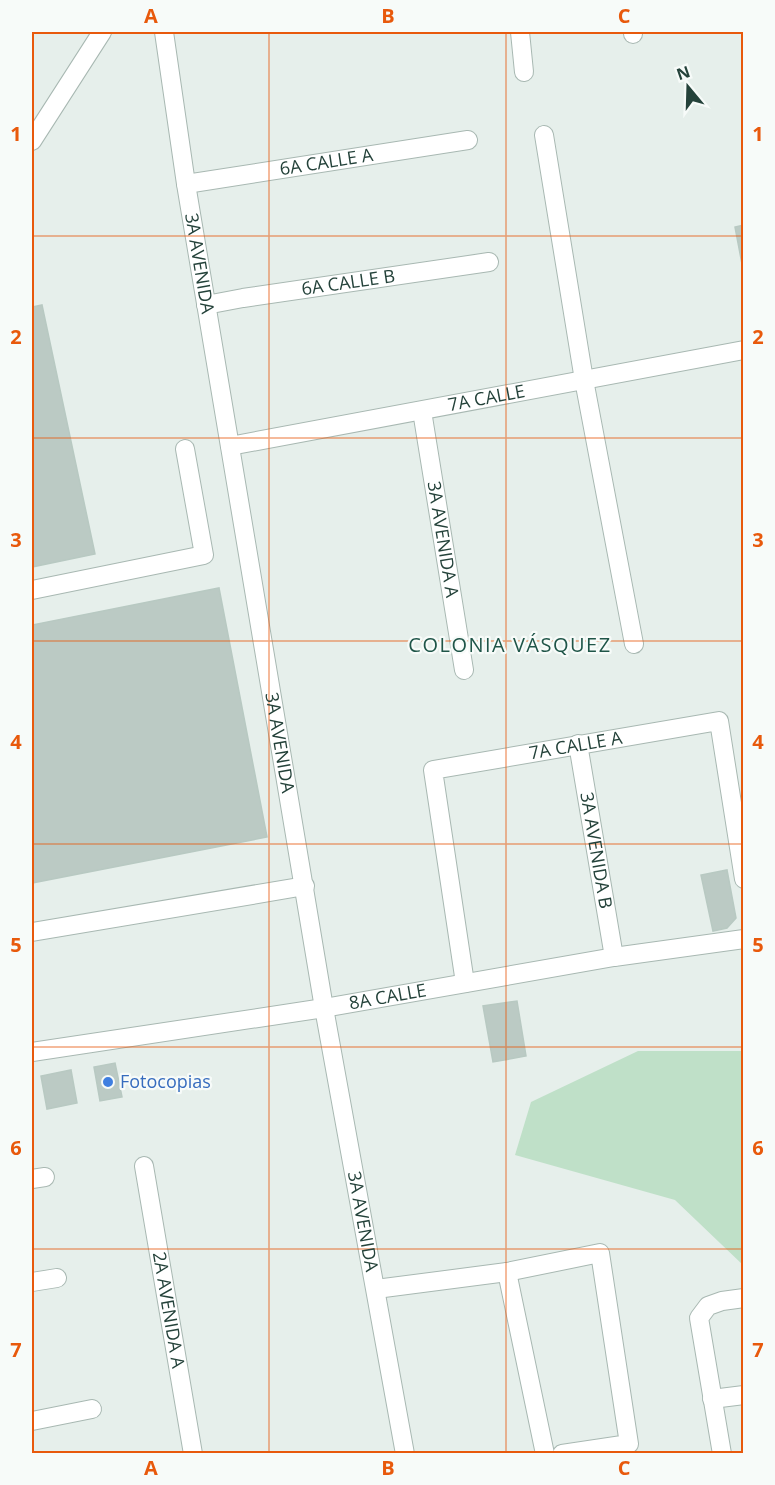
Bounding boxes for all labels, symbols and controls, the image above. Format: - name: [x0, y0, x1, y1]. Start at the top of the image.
- text: A: [144, 2, 158, 29]
- text: B: [381, 2, 395, 29]
- text: C: [618, 2, 631, 29]
- north arrow: [658, 57, 718, 117]
- text: N: [673, 60, 693, 85]
- text: 1: [10, 120, 22, 147]
- text: 1: [752, 120, 764, 147]
- street label: 6A CALLE A: [278, 142, 375, 180]
- street label: 3A AVENIDA: [180, 211, 221, 316]
- street label: 6A CALLE B: [300, 263, 396, 300]
- text: 2: [10, 323, 22, 350]
- text: 2: [752, 323, 764, 350]
- street label: 7A CALLE: [446, 378, 527, 416]
- street label: 3A AVENIDA A: [423, 479, 465, 600]
- text: 3: [10, 526, 22, 553]
- text: 3: [752, 526, 764, 553]
- district label: COLONIA VÁSQUEZ: [408, 631, 612, 658]
- street label: 3A AVENIDA: [260, 690, 301, 795]
- street label: 7A CALLE A: [527, 725, 624, 764]
- text: 4: [10, 728, 22, 755]
- text: 4: [752, 728, 764, 755]
- street label: 3A AVENIDA B: [575, 790, 619, 910]
- text: 5: [10, 931, 22, 958]
- text: 5: [752, 931, 764, 958]
- street label: 8A CALLE: [347, 977, 428, 1014]
- place label: Fotocopias: [120, 1069, 211, 1093]
- marker: Fotocopias: [101, 1075, 115, 1089]
- text: 6: [10, 1134, 22, 1161]
- text: 6: [752, 1134, 764, 1161]
- street label: 3A AVENIDA: [343, 1169, 385, 1274]
- street label: 2A AVENIDA A: [148, 1250, 191, 1370]
- text: 7: [10, 1336, 22, 1363]
- text: 7: [752, 1336, 764, 1363]
- text: A: [144, 1454, 158, 1481]
- text: B: [381, 1454, 395, 1481]
- text: C: [618, 1454, 631, 1481]

